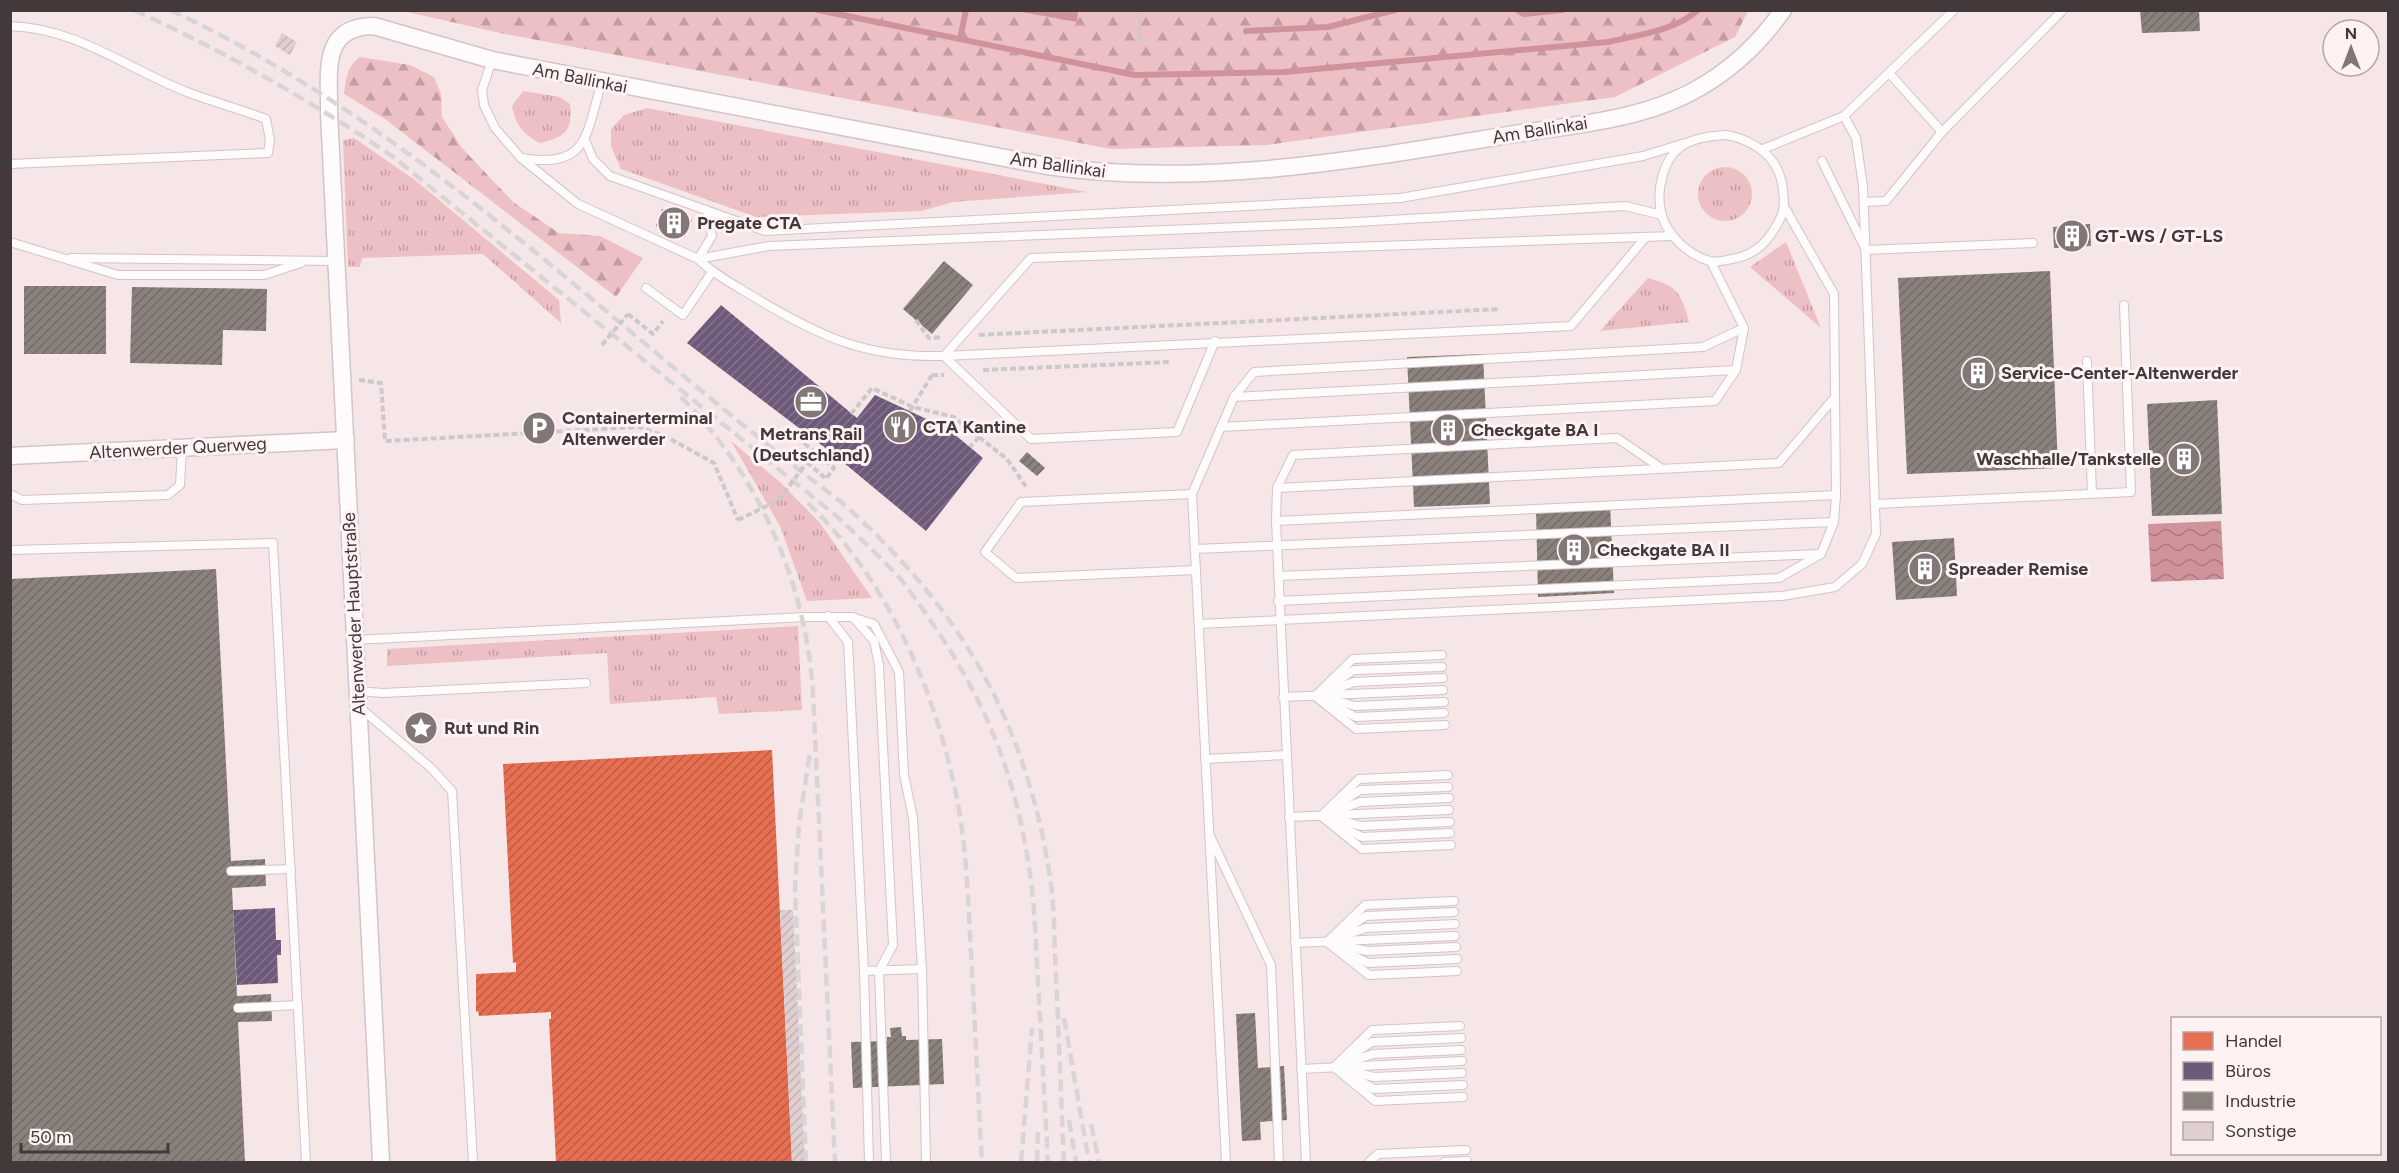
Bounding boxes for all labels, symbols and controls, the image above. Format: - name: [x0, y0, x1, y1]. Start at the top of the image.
- north arrow: [2321, 18, 2381, 78]
- text: N: [2345, 24, 2357, 43]
- street label: Am Ballinkai: [531, 58, 629, 98]
- street label: Am Ballinkai: [1491, 112, 1589, 148]
- street label: Am Ballinkai: [1009, 147, 1107, 183]
- building icon: Pregate CTA: [656, 205, 692, 241]
- place label: Pregate CTA: [697, 212, 802, 234]
- building icon: GT-WS / GT-LS: [2054, 218, 2090, 254]
- place label: GT-WS / GT-LS: [2095, 225, 2223, 247]
- building icon: Service-Center-Altenwerder: [1960, 355, 1996, 391]
- place label: Service-Center-Altenwerder: [2001, 362, 2239, 384]
- office icon: Metrans Rail (Deutschland): [793, 384, 829, 420]
- place label: Containerterminal Altenwerder: [562, 407, 713, 450]
- restaurant icon: CTA Kantine: [882, 409, 918, 445]
- parking icon: Containerterminal Altenwerder: [521, 410, 557, 446]
- building icon: Checkgate BA I: [1430, 412, 1466, 448]
- place label: CTA Kantine: [923, 416, 1026, 438]
- place label: Checkgate BA I: [1471, 419, 1598, 441]
- place label: Metrans Rail (Deutschland): [752, 423, 870, 466]
- street label: Altenwerder Querweg: [89, 432, 267, 464]
- building icon: Waschhalle/Tankstelle: [2166, 441, 2202, 477]
- place label: Waschhalle/Tankstelle: [1976, 448, 2161, 470]
- street label: Altenwerder Hauptstraße: [338, 511, 370, 716]
- building icon: Checkgate BA II: [1556, 532, 1592, 568]
- place label: Checkgate BA II: [1597, 539, 1730, 561]
- building icon: Spreader Remise: [1907, 551, 1943, 587]
- place label: Spreader Remise: [1948, 558, 2088, 580]
- place icon: Rut und Rin: [403, 710, 439, 746]
- place label: Rut und Rin: [444, 717, 539, 739]
- legend: [2171, 1017, 2381, 1155]
- text: Handel: [2225, 1030, 2282, 1052]
- text: Büros: [2225, 1060, 2271, 1082]
- text: Industrie: [2225, 1090, 2296, 1112]
- scale bar: [21, 1116, 168, 1154]
- text: Sonstige: [2225, 1120, 2296, 1142]
- text: 50 m: [30, 1126, 72, 1148]

